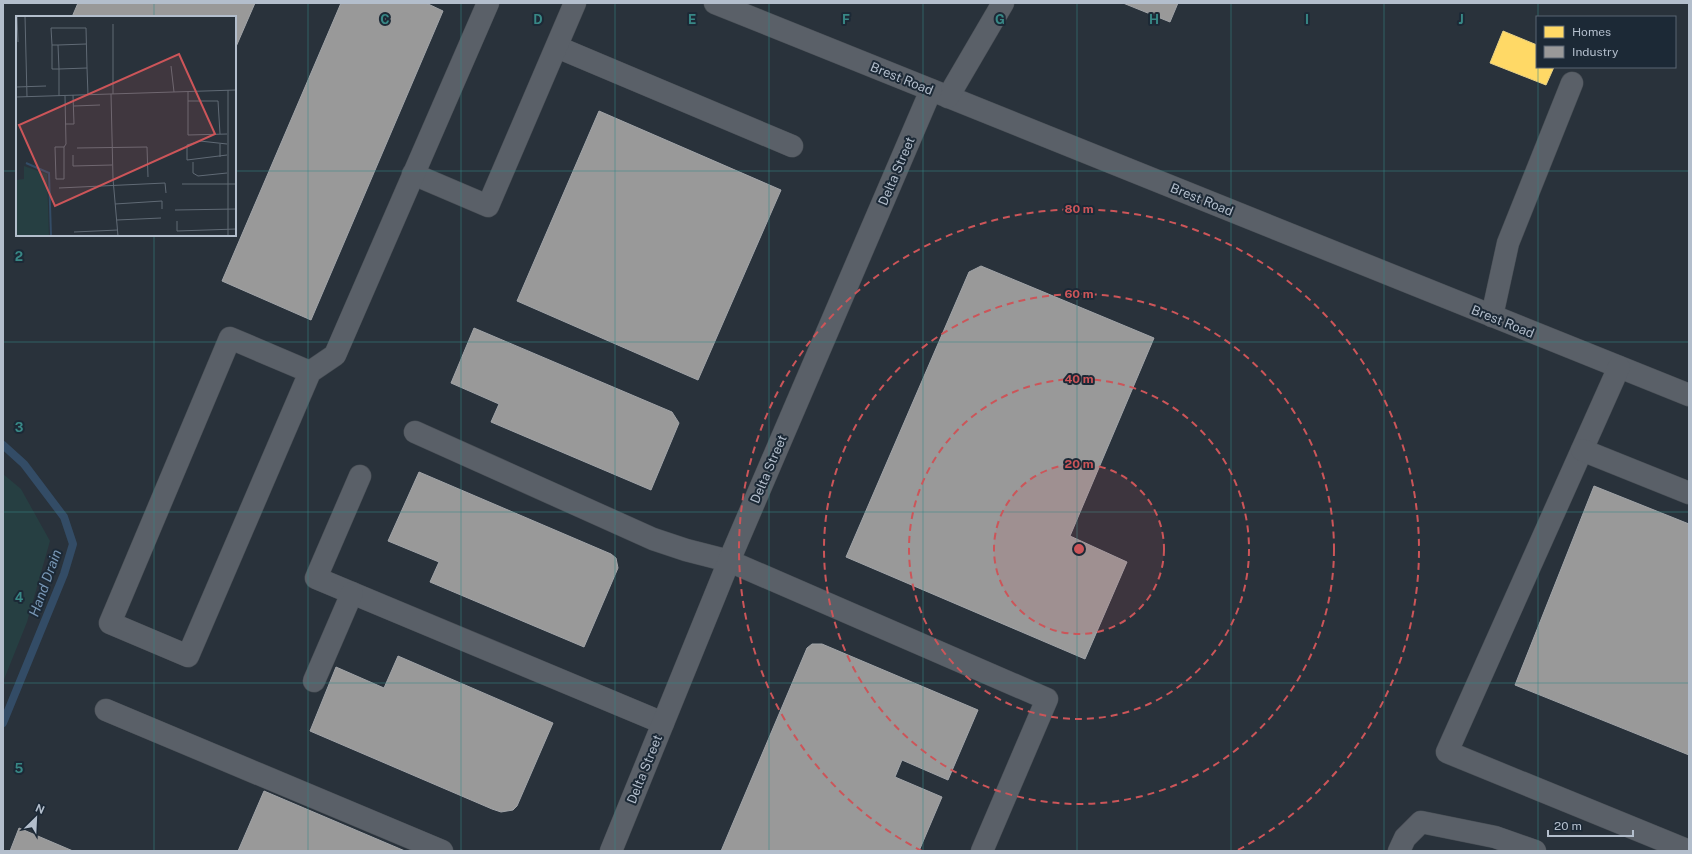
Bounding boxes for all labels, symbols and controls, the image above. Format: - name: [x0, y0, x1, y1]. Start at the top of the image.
- text: C: [380, 12, 390, 27]
- text: D: [533, 12, 543, 27]
- text: E: [688, 12, 696, 27]
- text: F: [842, 12, 850, 27]
- text: G: [995, 12, 1005, 27]
- text: H: [1149, 12, 1159, 27]
- text: I: [1305, 12, 1309, 27]
- text: J: [1458, 12, 1464, 27]
- inset map: [16, 16, 236, 236]
- legend: [1536, 16, 1676, 68]
- text: Homes: [1572, 25, 1611, 39]
- text: Industry: [1572, 45, 1619, 59]
- street label: Brest Road: [868, 59, 935, 98]
- street label: Delta Street: [875, 135, 918, 208]
- street label: Brest Road: [1168, 180, 1235, 219]
- text: 80 m: [1064, 202, 1094, 216]
- text: 2: [15, 249, 23, 264]
- text: 60 m: [1064, 287, 1094, 301]
- street label: Brest Road: [1469, 302, 1536, 341]
- text: 40 m: [1064, 372, 1094, 386]
- text: 3: [15, 420, 24, 435]
- street label: Delta Street: [747, 433, 790, 506]
- text: 20 m: [1065, 457, 1094, 471]
- centre of rings: [1072, 542, 1086, 556]
- water label: Hand Drain: [25, 547, 65, 619]
- text: 4: [15, 590, 24, 605]
- street label: Delta Street: [624, 732, 665, 806]
- text: 5: [15, 761, 24, 776]
- north arrow: [16, 798, 56, 838]
- text: N: [34, 802, 46, 816]
- scale bar: [1548, 812, 1633, 838]
- text: 20 m: [1554, 819, 1582, 833]

